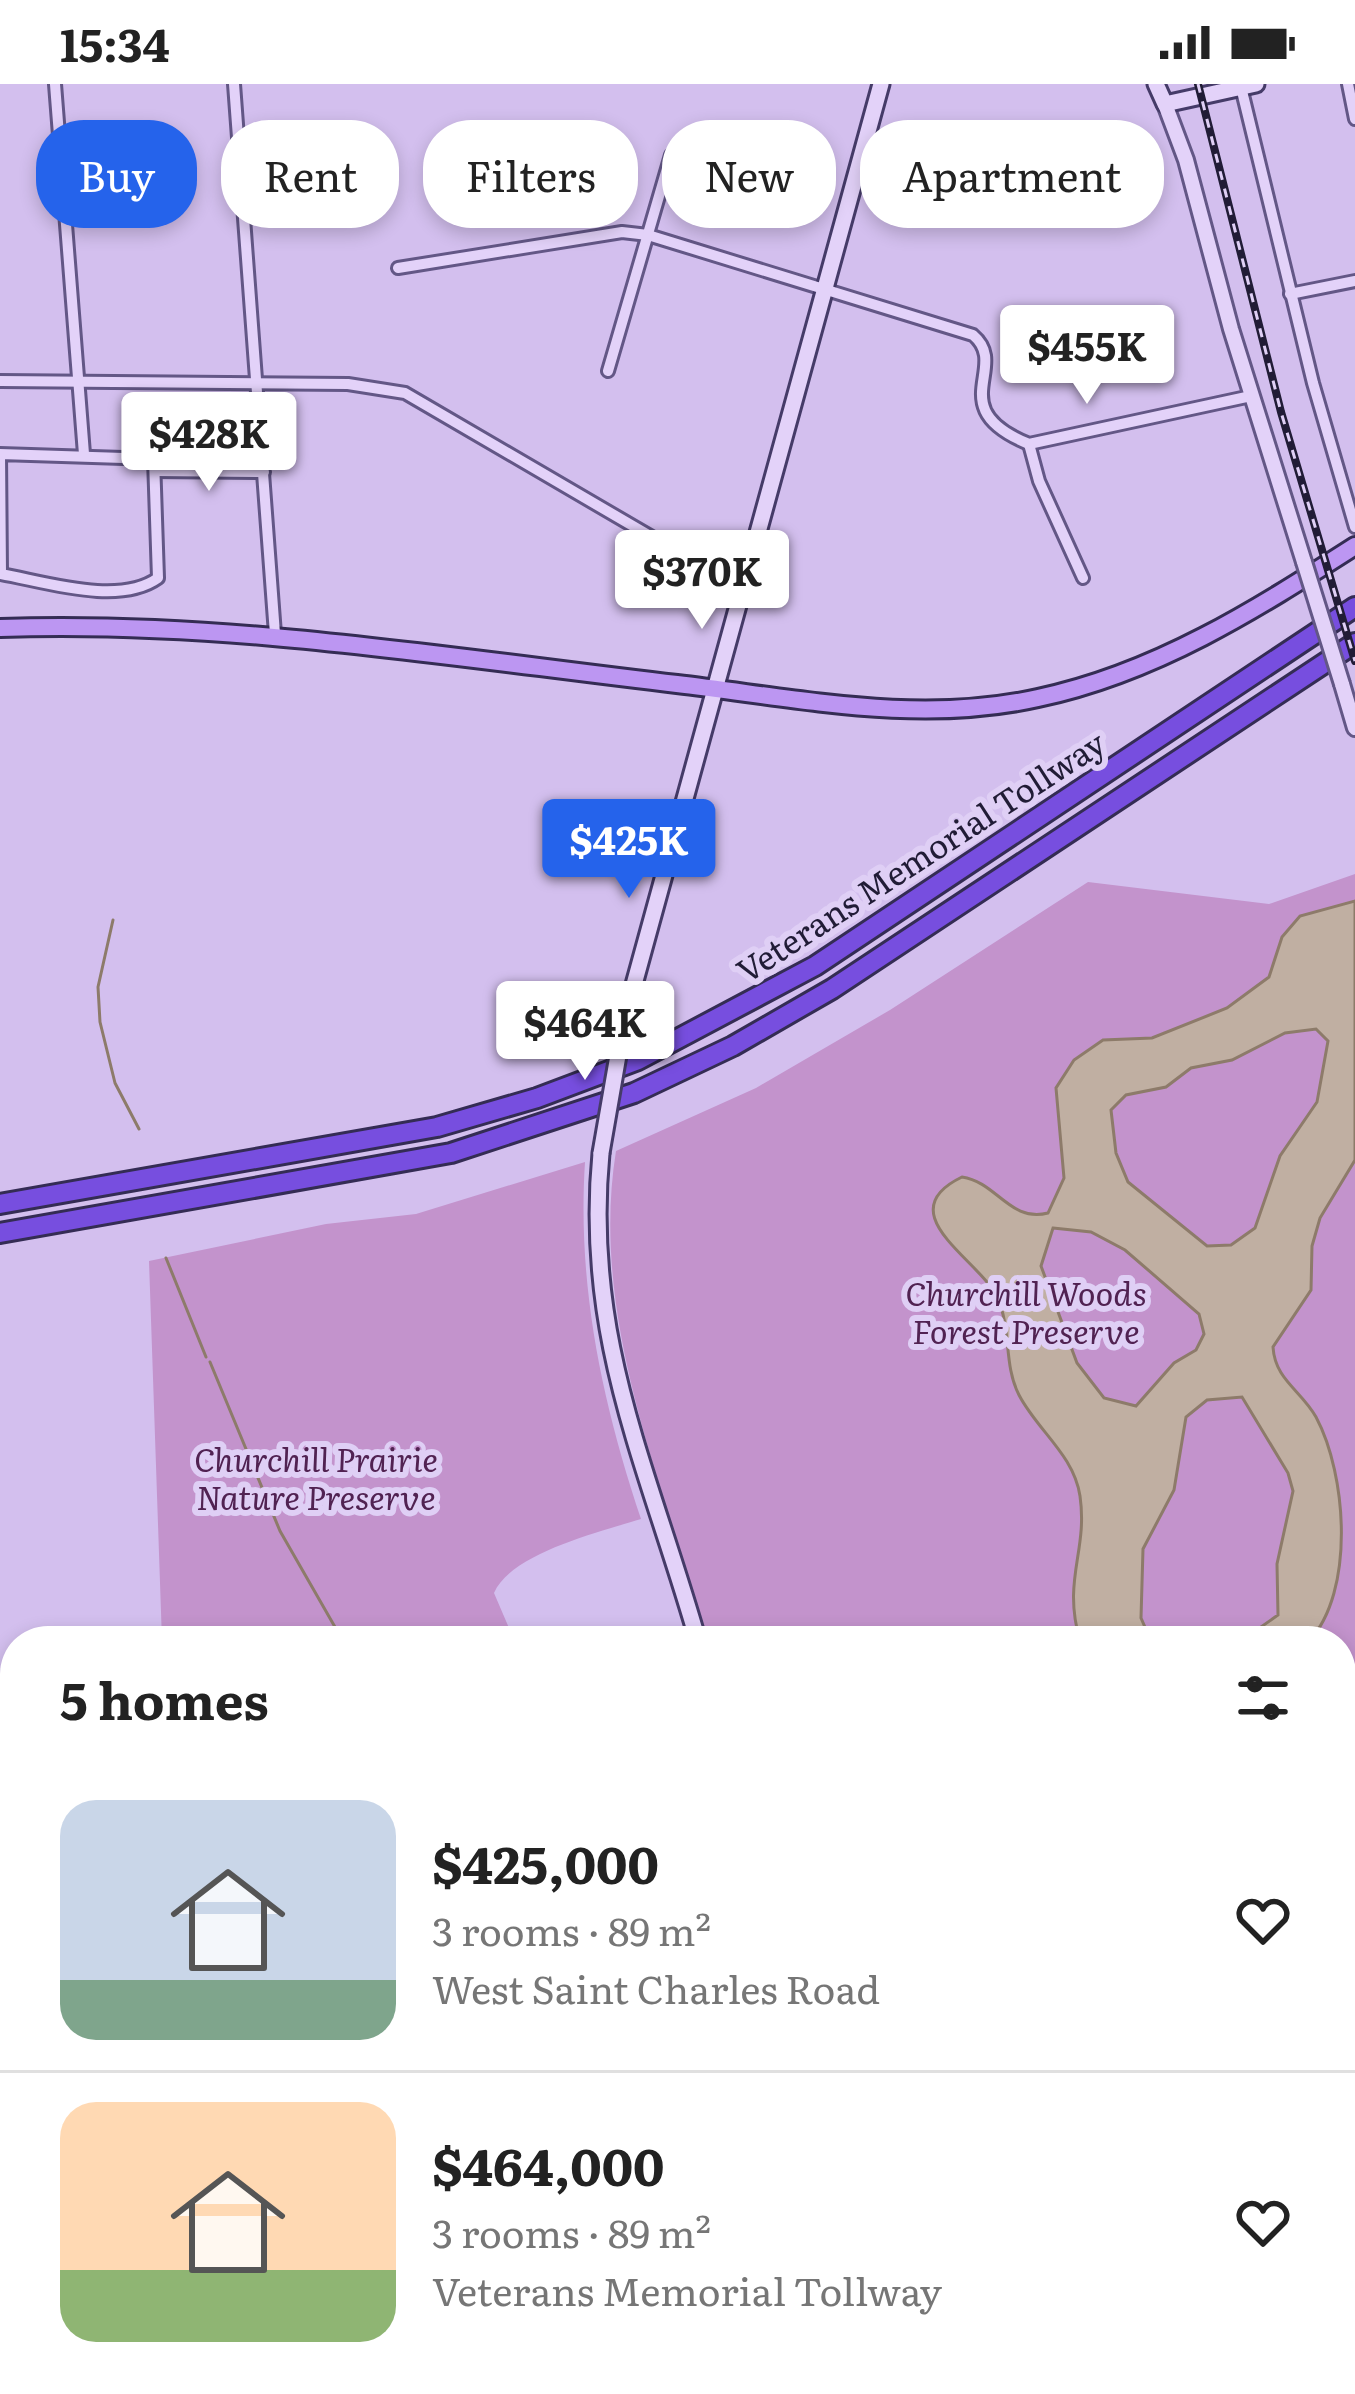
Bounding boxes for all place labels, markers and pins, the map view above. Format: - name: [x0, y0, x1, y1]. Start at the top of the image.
- pin: $455K: [1003, 305, 1171, 407]
- pin: $428K: [125, 392, 293, 494]
- pin: $370K: [618, 530, 786, 632]
- pin: $425K: [545, 799, 713, 901]
- pin: $464K: [501, 981, 669, 1083]

